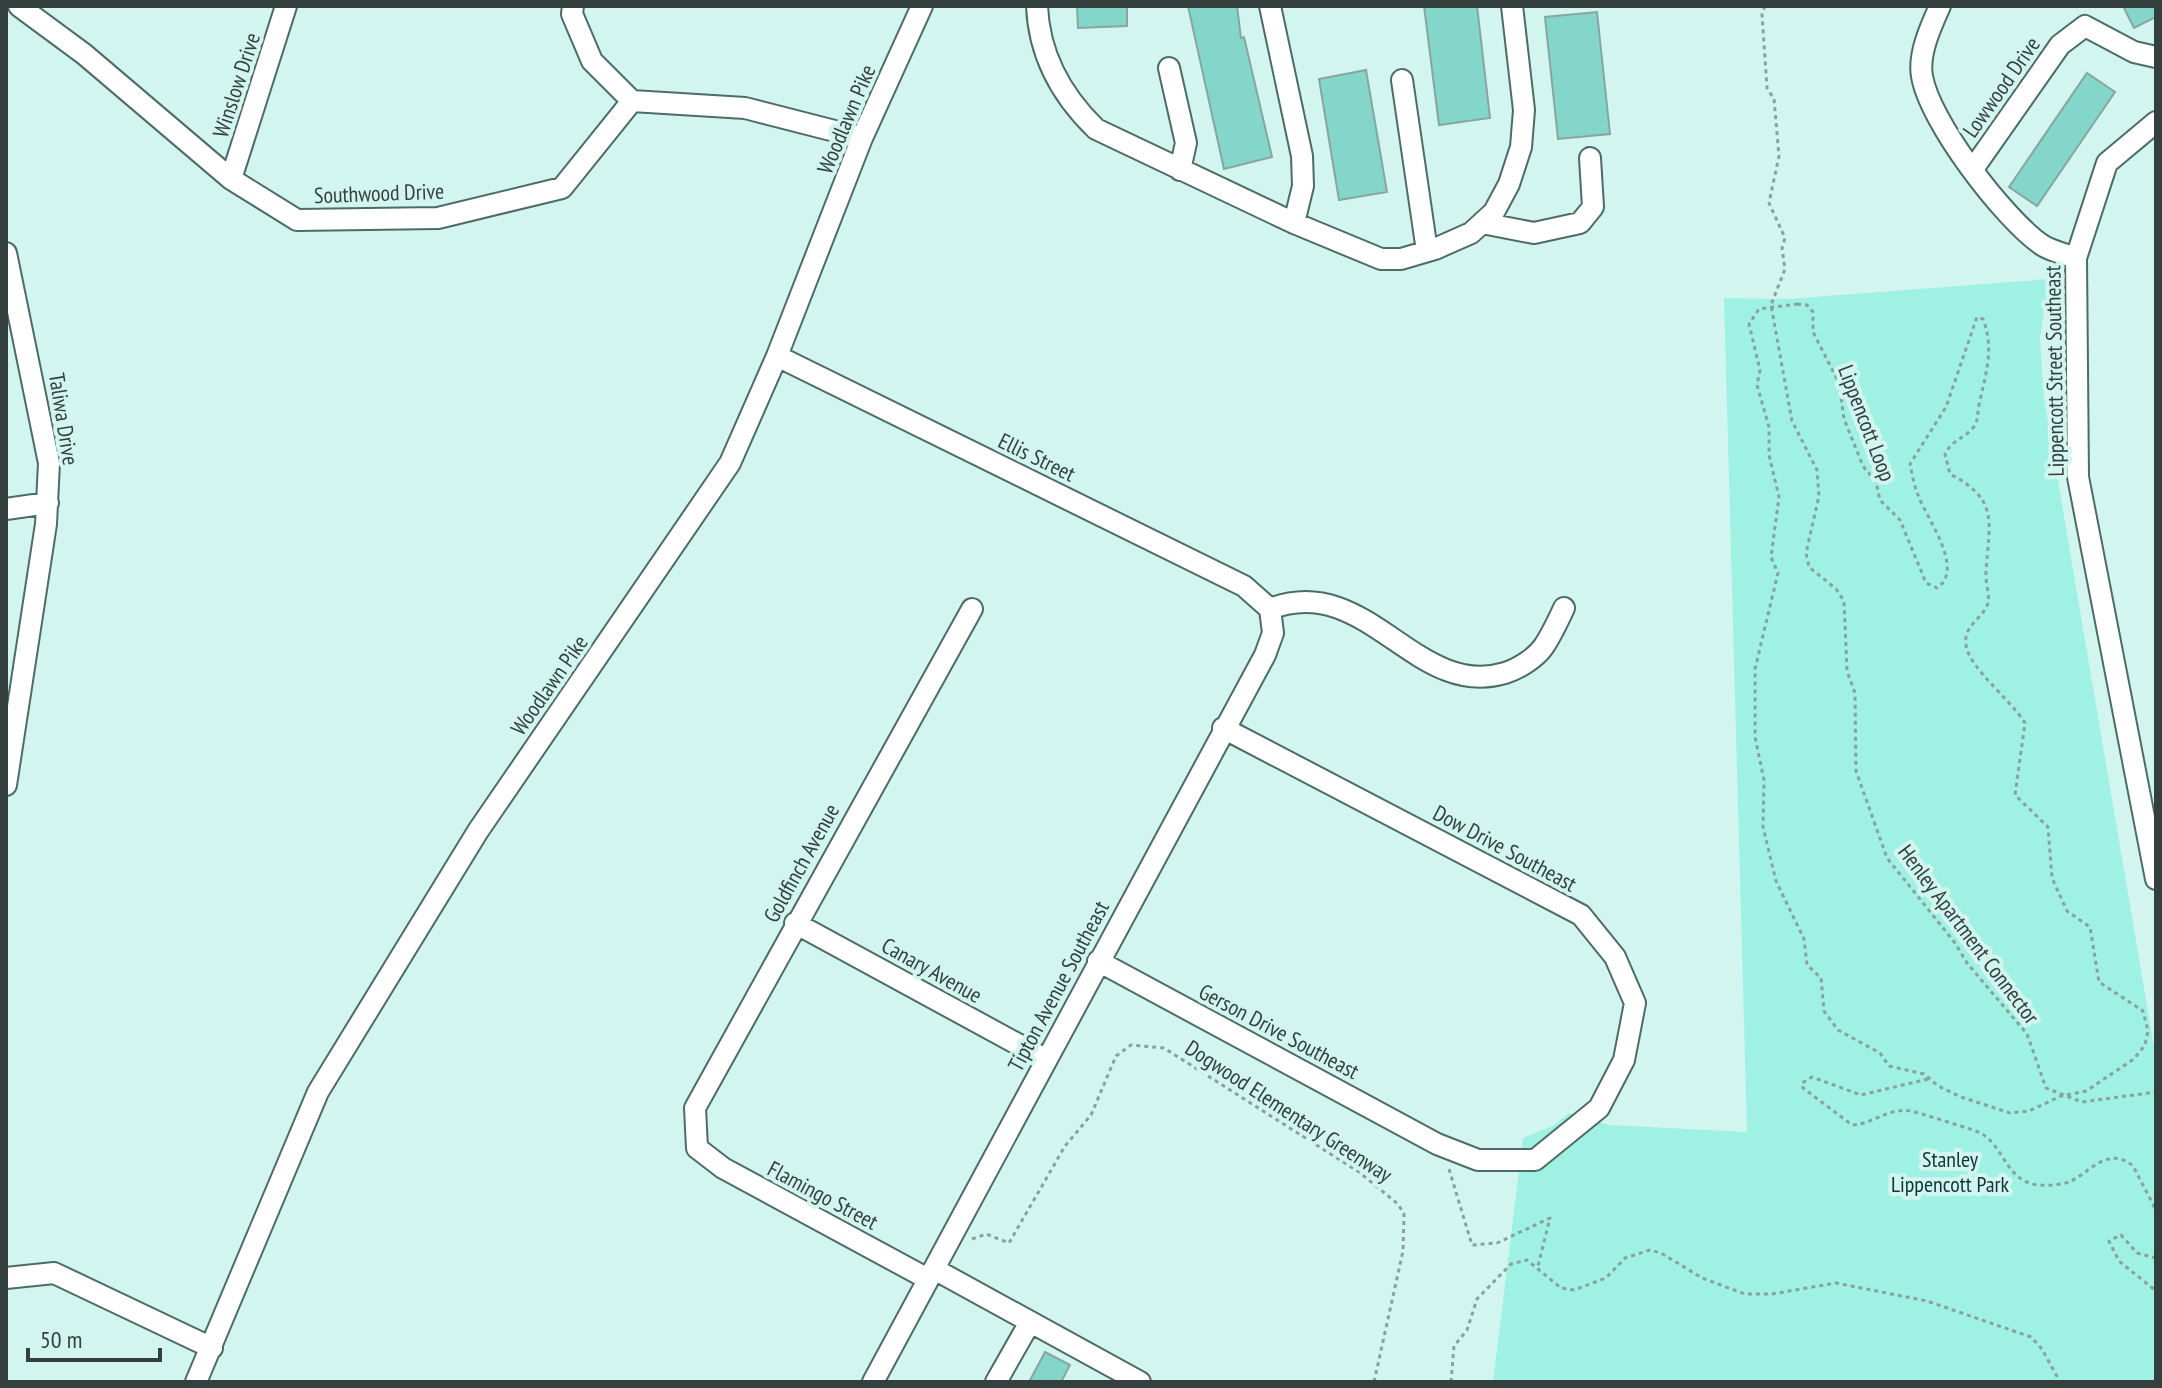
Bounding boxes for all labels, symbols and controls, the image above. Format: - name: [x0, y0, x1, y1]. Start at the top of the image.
- street label: Winslow Drive: [206, 29, 266, 141]
- street label: Lowwood Drive: [1956, 31, 2046, 143]
- street label: Woodlawn Pike: [810, 60, 882, 178]
- street label: Southwood Drive: [313, 177, 445, 209]
- street label: Lippencott Street Southeast: [2038, 265, 2070, 477]
- street label: Lippencott Loop: [1832, 361, 1902, 485]
- street label: Taliwa Drive: [43, 371, 85, 467]
- street label: Ellis Street: [994, 426, 1080, 488]
- street label: Woodlawn Pike: [504, 630, 594, 740]
- street label: Dow Drive Southeast: [1429, 798, 1581, 898]
- street label: Goldfinch Avenue: [757, 799, 845, 927]
- street label: Henley Apartment Connector: [1892, 839, 2046, 1029]
- street label: Tipton Avenue Southeast: [1001, 896, 1115, 1076]
- street label: Canary Avenue: [877, 931, 987, 1009]
- street label: Gerson Drive Southeast: [1194, 977, 1364, 1085]
- street label: Dogwood Elementary Greenway: [1180, 1034, 1398, 1189]
- park label: Stanley Lippencott Park: [1891, 1145, 2010, 1198]
- street label: Flamingo Street: [763, 1154, 883, 1236]
- scale bar: [28, 1312, 160, 1362]
- text: 50 m: [40, 1324, 82, 1355]

